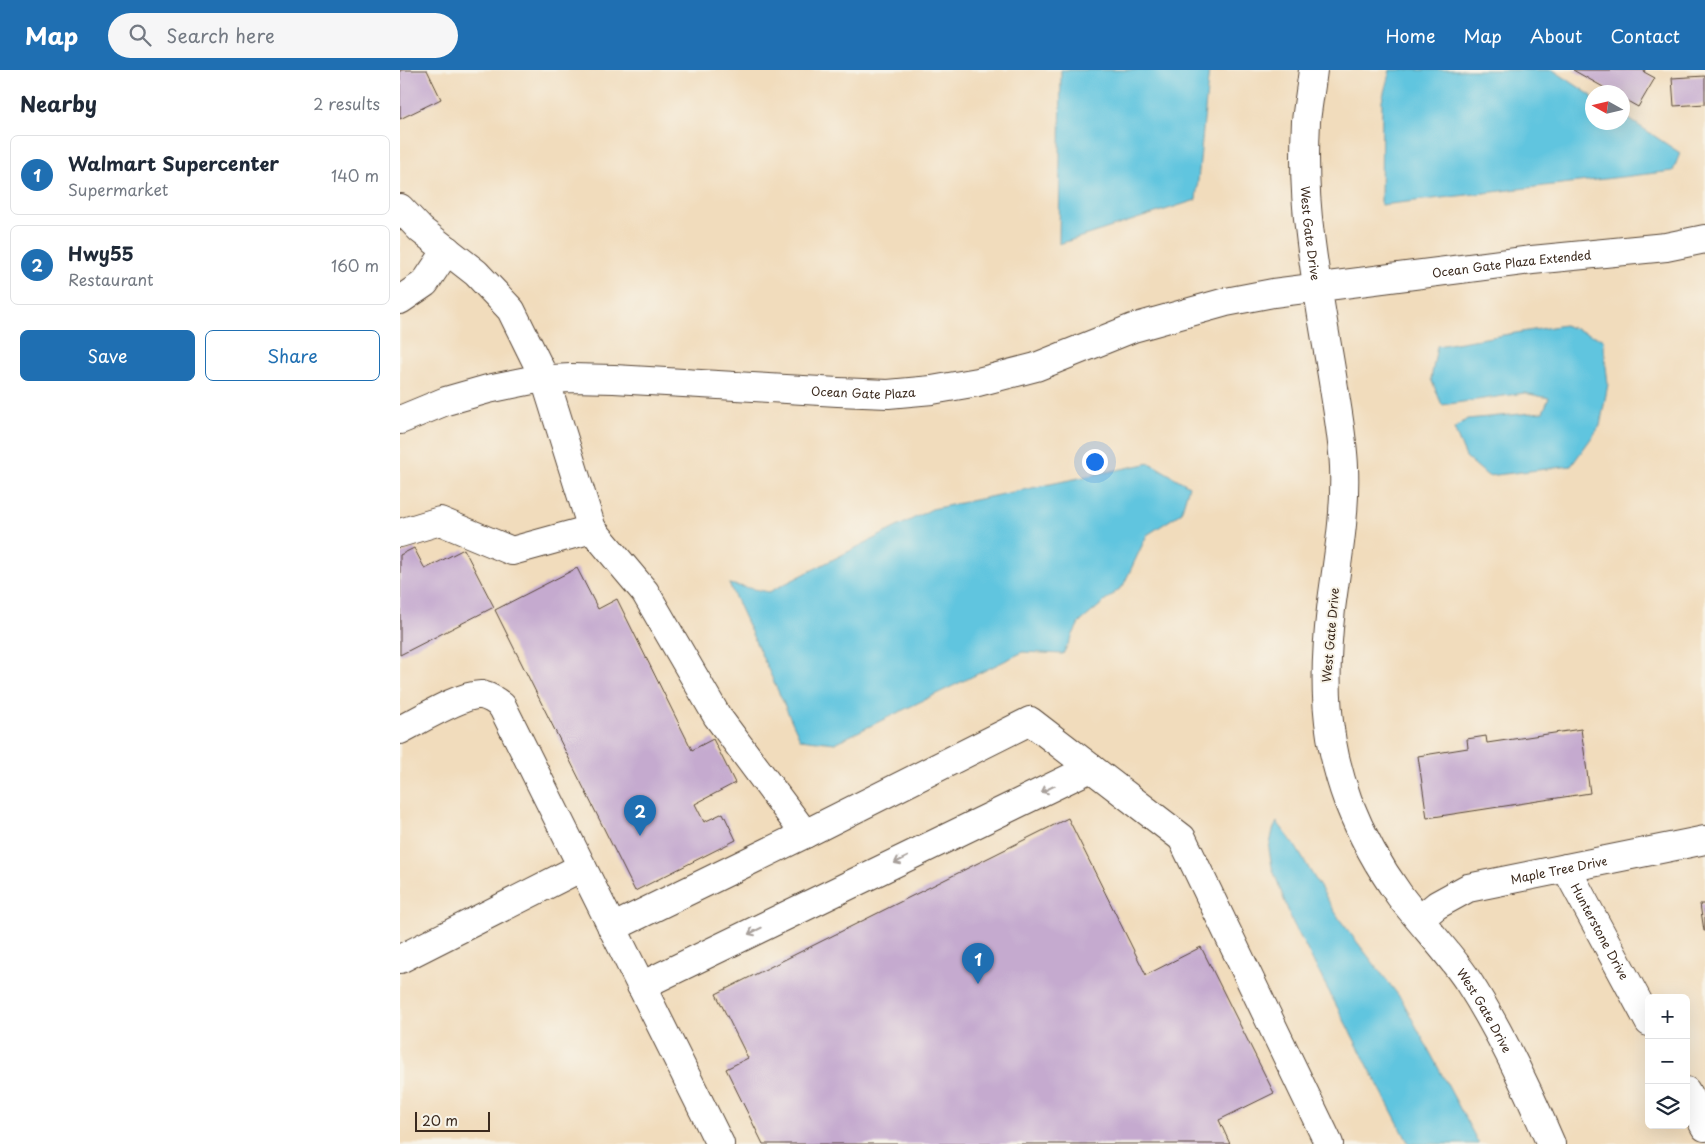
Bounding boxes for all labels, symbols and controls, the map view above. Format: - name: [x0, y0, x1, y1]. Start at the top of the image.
- search box: [108, 13, 458, 58]
- text: Map: [25, 17, 78, 53]
- icon: search: [126, 21, 154, 49]
- text: Search here: [166, 21, 275, 49]
- text: Home: [1385, 22, 1435, 49]
- text: Map: [1463, 22, 1502, 49]
- text: About: [1530, 22, 1582, 49]
- text: Contact: [1610, 22, 1680, 49]
- north arrow: [1585, 85, 1630, 130]
- text: Nearby: [20, 87, 97, 119]
- text: 2 results: [313, 91, 380, 115]
- text: Walmart Supercenter: [68, 149, 279, 177]
- text: 1: [33, 163, 41, 187]
- text: 140 m: [331, 163, 379, 187]
- text: Supermarket: [68, 177, 168, 201]
- street label: West Gate Drive: [1297, 185, 1325, 282]
- text: Hwy55: [68, 239, 134, 267]
- street label: Ocean Gate Plaza Extended: [1431, 245, 1593, 282]
- text: 2: [31, 253, 43, 277]
- text: 160 m: [331, 253, 379, 277]
- text: Restaurant: [68, 267, 154, 291]
- button: Save: [20, 330, 195, 381]
- button: Share: [205, 330, 380, 381]
- street label: Ocean Gate Plaza: [811, 381, 917, 403]
- your location: [1082, 449, 1108, 475]
- street label: West Gate Drive: [1317, 587, 1343, 683]
- one-way arrow: [1040, 785, 1055, 795]
- pin: 2: [624, 795, 656, 836]
- street label: Maple Tree Drive: [1509, 851, 1609, 888]
- one-way arrow: [894, 856, 909, 865]
- street label: Hunterstone Drive: [1567, 880, 1634, 983]
- one-way arrow: [748, 927, 763, 936]
- pin: 1: [962, 943, 994, 984]
- street label: West Gate Drive: [1453, 965, 1516, 1056]
- map controls: [1645, 994, 1690, 1129]
- button: +: [1645, 994, 1690, 1039]
- button: −: [1645, 1039, 1690, 1084]
- button: layers: [1645, 1084, 1690, 1129]
- scale bar: [415, 1109, 490, 1132]
- text: 20 m: [422, 1110, 458, 1131]

